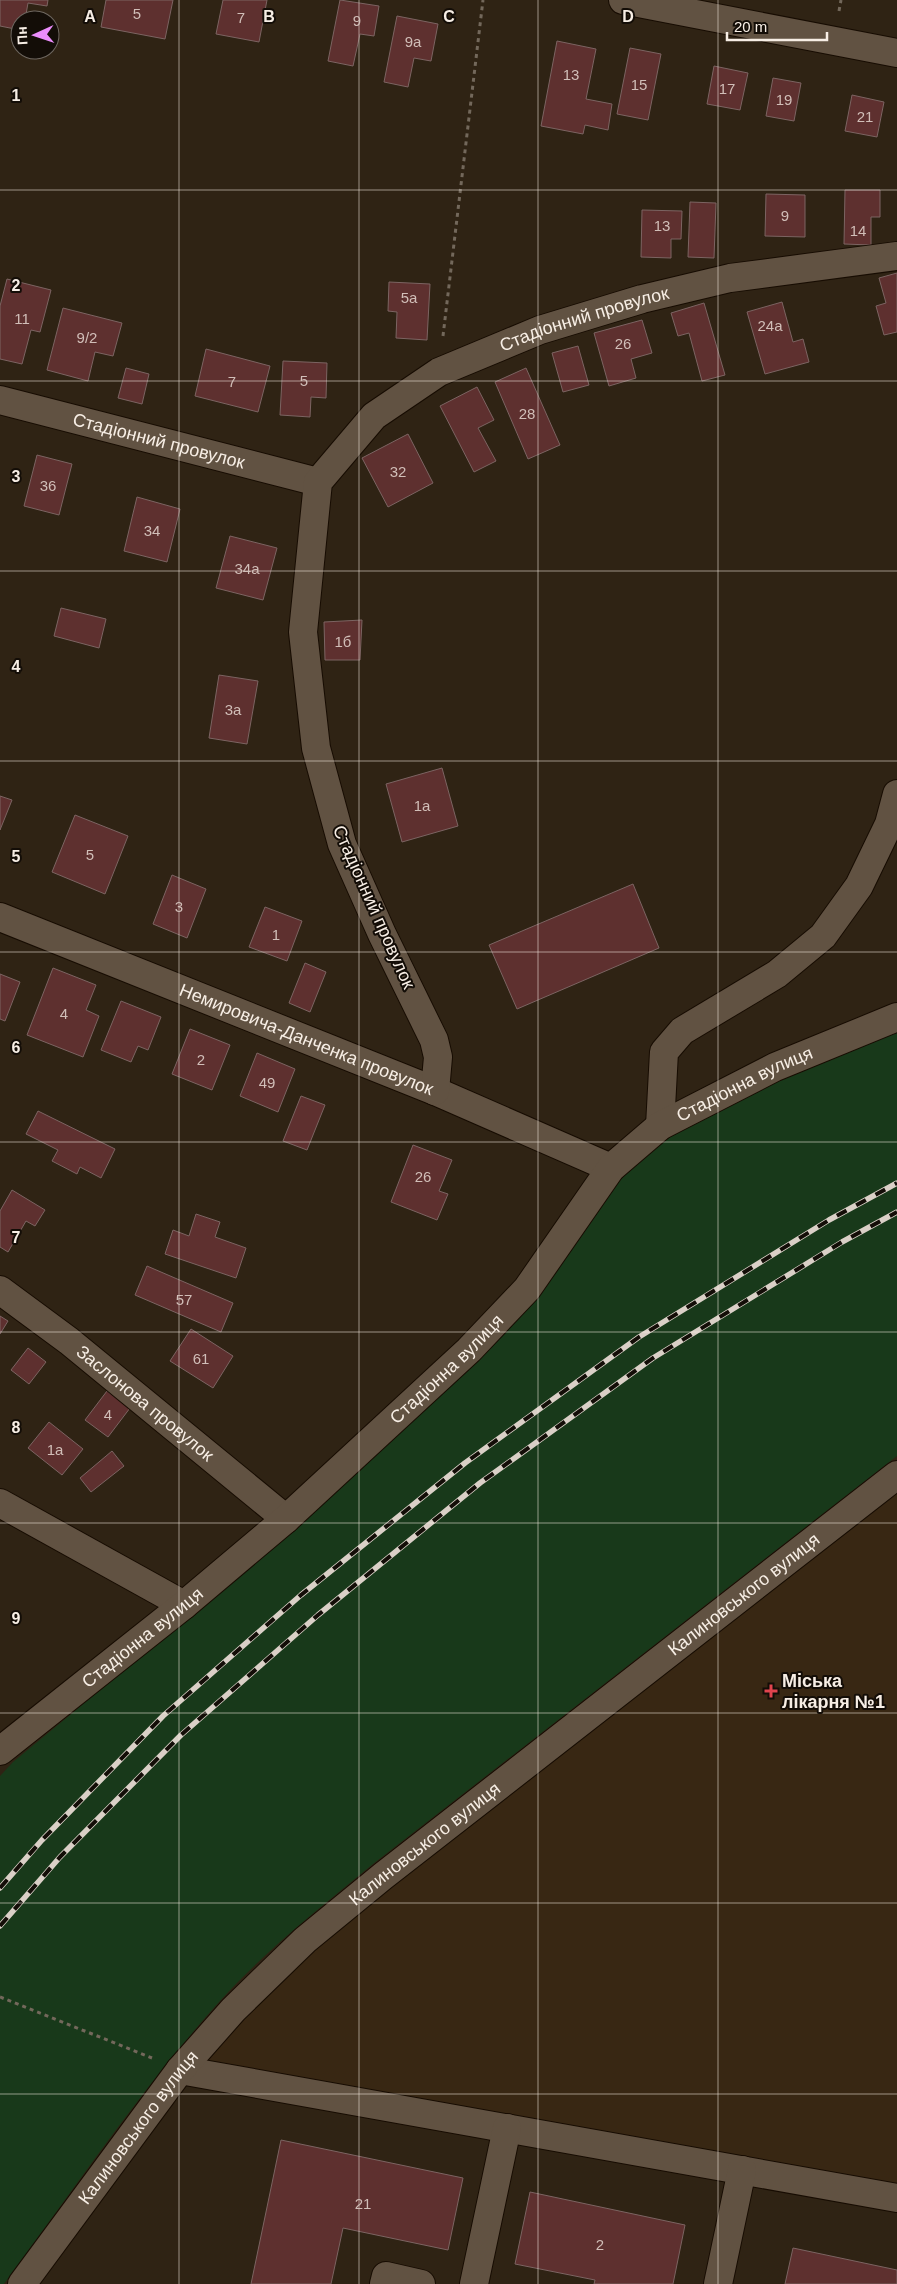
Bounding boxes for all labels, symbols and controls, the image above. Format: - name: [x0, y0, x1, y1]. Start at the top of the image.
- house number: 5: [133, 5, 141, 22]
- text: A: [84, 8, 96, 25]
- text: B: [263, 8, 275, 25]
- text: C: [443, 8, 455, 25]
- text: D: [622, 8, 634, 25]
- house number: 7: [237, 9, 245, 26]
- north arrow: [10, 10, 60, 60]
- scale bar: [727, 10, 827, 42]
- house number: 9: [353, 12, 361, 29]
- text: 20 m: [734, 18, 767, 35]
- text: Пн: [14, 26, 30, 45]
- house number: 9а: [405, 33, 422, 50]
- house number: 13: [563, 66, 579, 83]
- house number: 15: [631, 76, 647, 93]
- house number: 17: [719, 80, 735, 97]
- text: 1: [12, 87, 21, 104]
- house number: 19: [776, 91, 792, 108]
- house number: 21: [857, 108, 873, 125]
- house number: 9: [781, 207, 789, 224]
- house number: 13: [654, 217, 670, 234]
- house number: 14: [850, 222, 866, 239]
- text: 2: [12, 277, 21, 294]
- street label: Стадіонний провулок: [497, 283, 671, 356]
- house number: 5а: [401, 289, 418, 306]
- house number: 11: [14, 310, 30, 327]
- house number: 24а: [757, 317, 783, 334]
- house number: 9/2: [77, 329, 97, 346]
- house number: 26: [615, 335, 631, 352]
- house number: 5: [300, 372, 308, 389]
- house number: 7: [228, 373, 236, 390]
- house number: 28: [519, 405, 535, 422]
- street label: Стадіонний провулок: [71, 409, 247, 473]
- house number: 32: [390, 463, 406, 480]
- text: 3: [12, 468, 21, 485]
- house number: 36: [40, 477, 56, 494]
- house number: 34: [144, 522, 160, 539]
- house number: 34а: [234, 560, 260, 577]
- house number: 1б: [335, 633, 351, 650]
- text: 4: [12, 658, 21, 675]
- house number: 3а: [225, 701, 242, 718]
- house number: 1а: [414, 797, 431, 814]
- street label: Стадіонний провулок: [329, 822, 419, 992]
- house number: 5: [86, 846, 94, 863]
- text: 5: [12, 848, 21, 865]
- house number: 3: [175, 898, 183, 915]
- house number: 1: [272, 926, 280, 943]
- street label: Немировича-Данченка провулок: [177, 980, 436, 1099]
- house number: 4: [60, 1005, 68, 1022]
- text: 6: [12, 1039, 21, 1056]
- street label: Стадіонна вулиця: [673, 1043, 816, 1126]
- house number: 2: [197, 1051, 205, 1068]
- house number: 49: [259, 1074, 275, 1091]
- house number: 26: [415, 1168, 431, 1185]
- text: 7: [12, 1229, 21, 1246]
- house number: 57: [176, 1291, 192, 1308]
- street label: Стадіонна вулиця: [386, 1310, 507, 1428]
- street label: Заслонова провулок: [72, 1341, 218, 1465]
- house number: 61: [193, 1350, 209, 1367]
- house number: 4: [104, 1406, 112, 1423]
- text: 8: [12, 1419, 21, 1436]
- house number: 1а: [47, 1441, 64, 1458]
- street label: Калиновського вулиця: [664, 1529, 823, 1660]
- street label: Стадіонна вулиця: [78, 1583, 207, 1692]
- text: 9: [12, 1610, 21, 1627]
- place label: Міська лікарня №1: [782, 1671, 885, 1712]
- marker: Міська лікарня №1: [764, 1684, 778, 1698]
- street label: Калиновського вулиця: [345, 1778, 504, 1910]
- street label: Калиновського вулиця: [74, 2047, 202, 2208]
- house number: 21: [355, 2195, 371, 2212]
- house number: 2: [596, 2236, 604, 2253]

